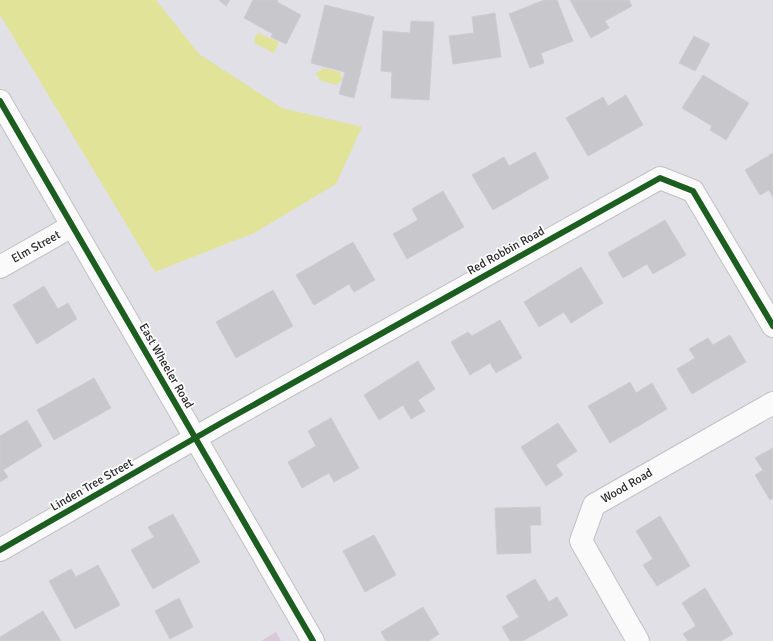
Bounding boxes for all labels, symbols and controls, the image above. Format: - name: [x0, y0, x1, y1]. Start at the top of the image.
- street label: Red Robbin Road: [465, 224, 547, 278]
- street label: Elm Street: [9, 227, 63, 267]
- street label: East Wheeler Road: [136, 321, 196, 411]
- street label: Linden Tree Street: [48, 455, 136, 515]
- street label: Wood Road: [599, 465, 655, 507]

